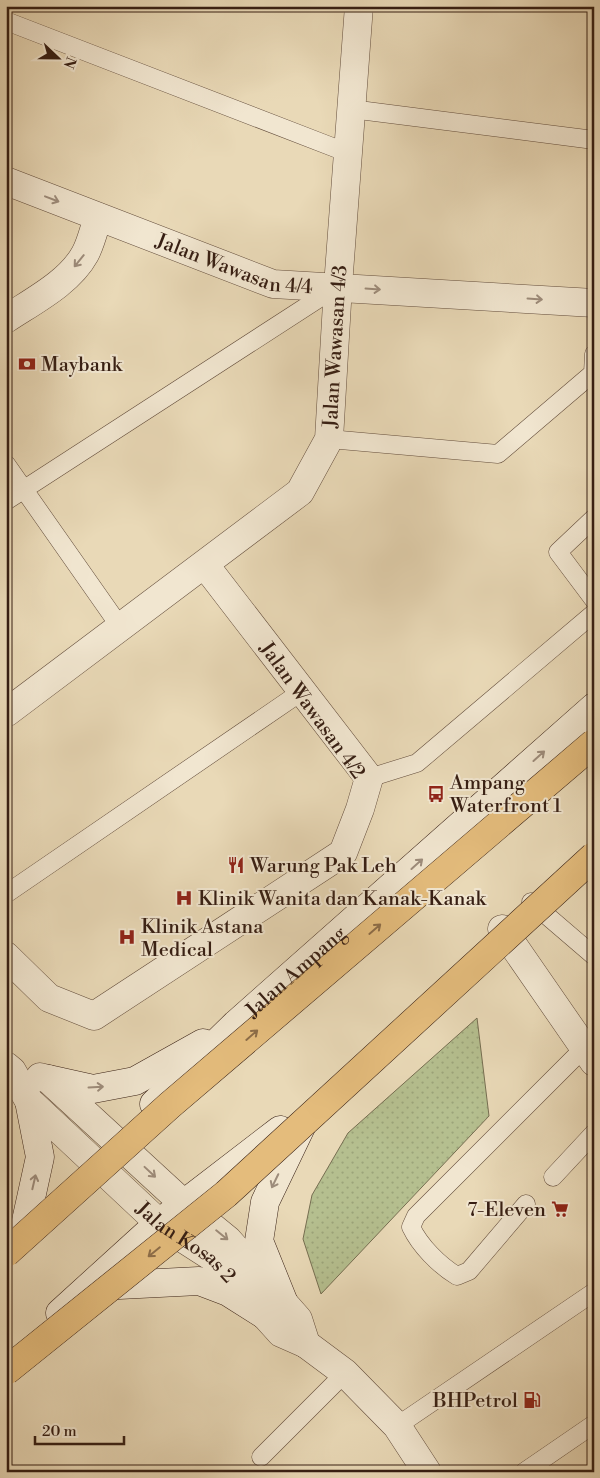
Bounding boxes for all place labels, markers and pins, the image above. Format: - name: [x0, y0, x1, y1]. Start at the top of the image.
- place label: Maybank: [41, 353, 124, 378]
- bank icon: Maybank: [17, 354, 37, 374]
- place label: Ampang Waterfront 1: [449, 771, 562, 819]
- bus stop icon: Ampang Waterfront 1: [426, 784, 446, 804]
- place label: Warung Pak Leh: [249, 854, 397, 879]
- restaurant icon: Warung Pak Leh: [226, 855, 246, 875]
- place label: Klinik Wanita dan Kanak-Kanak: [198, 887, 488, 912]
- hospital icon: Klinik Wanita dan Kanak-Kanak: [174, 888, 194, 908]
- place label: Klinik Astana Medical: [141, 915, 264, 963]
- hospital icon: Klinik Astana Medical: [117, 927, 137, 947]
- place label: 7-Eleven: [467, 1198, 546, 1223]
- supermarket icon: 7-Eleven: [550, 1199, 570, 1219]
- place label: BHPetrol: [432, 1389, 518, 1414]
- fuel station icon: BHPetrol: [522, 1390, 542, 1410]

